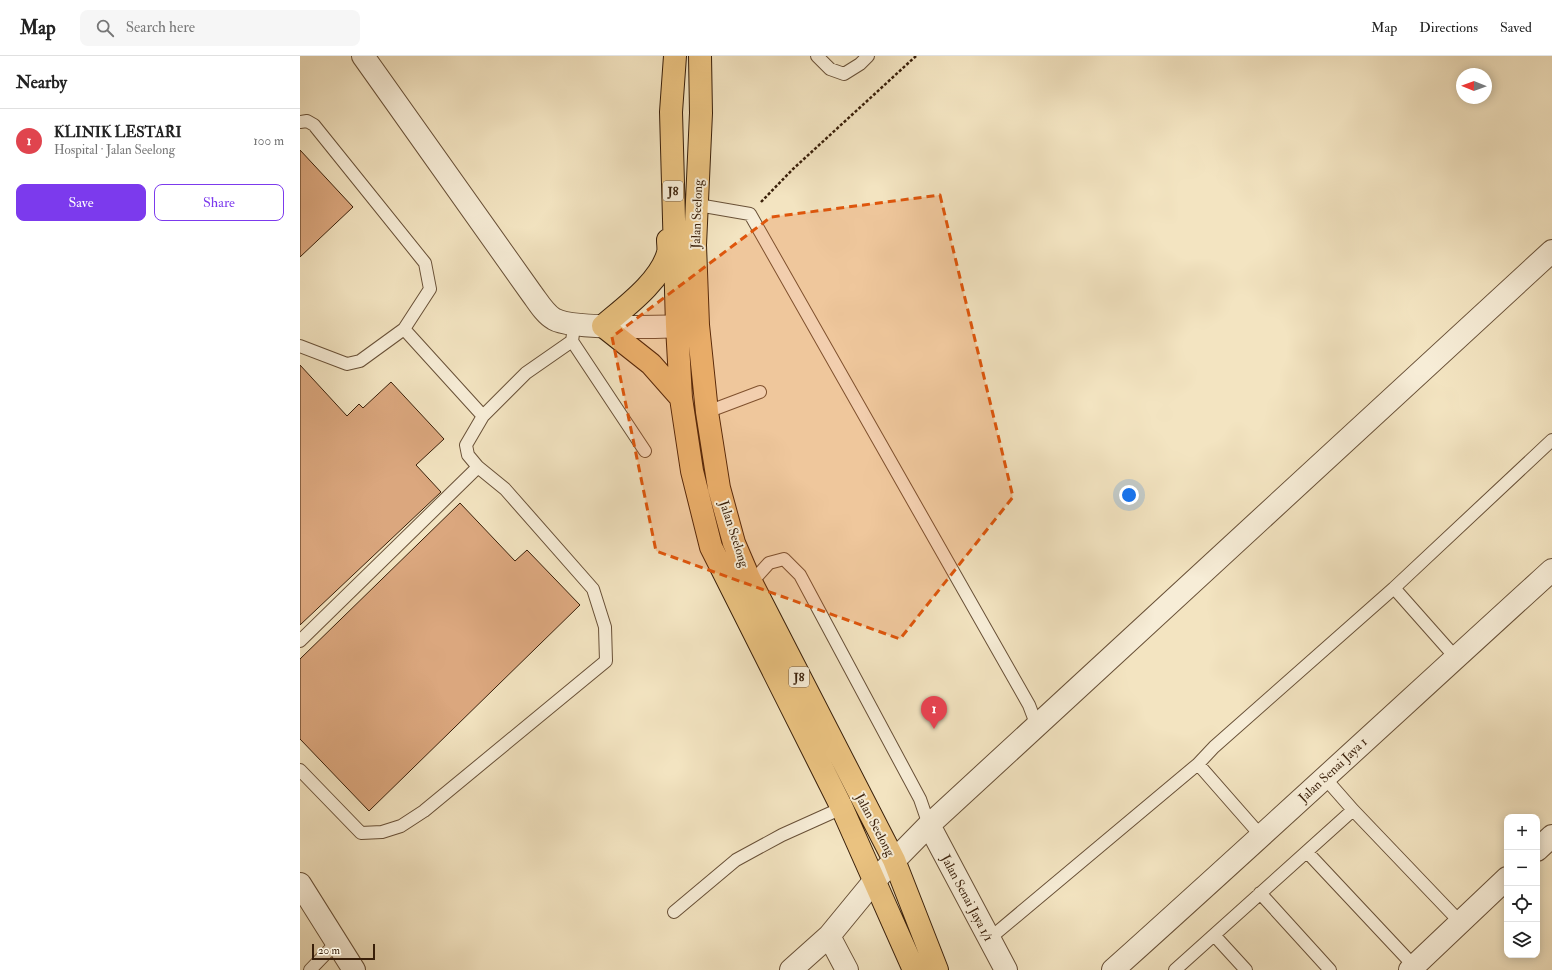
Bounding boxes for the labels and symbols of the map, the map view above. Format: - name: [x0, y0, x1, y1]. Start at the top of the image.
- north arrow: [1456, 68, 1492, 104]
- street label: Jalan Seelong: [688, 179, 706, 250]
- road number: J8: [663, 181, 683, 201]
- your location: [1119, 485, 1139, 505]
- street label: Jalan Seelong: [715, 498, 752, 570]
- road number: J8: [789, 667, 809, 687]
- pin: 1: [921, 696, 947, 729]
- street label: Jalan Senai Jaya 1: [1295, 734, 1372, 807]
- street label: Jalan Seelong: [851, 790, 899, 860]
- street label: Jalan Senai Jaya 1/1: [936, 851, 997, 945]
- scale bar: [312, 942, 375, 961]

